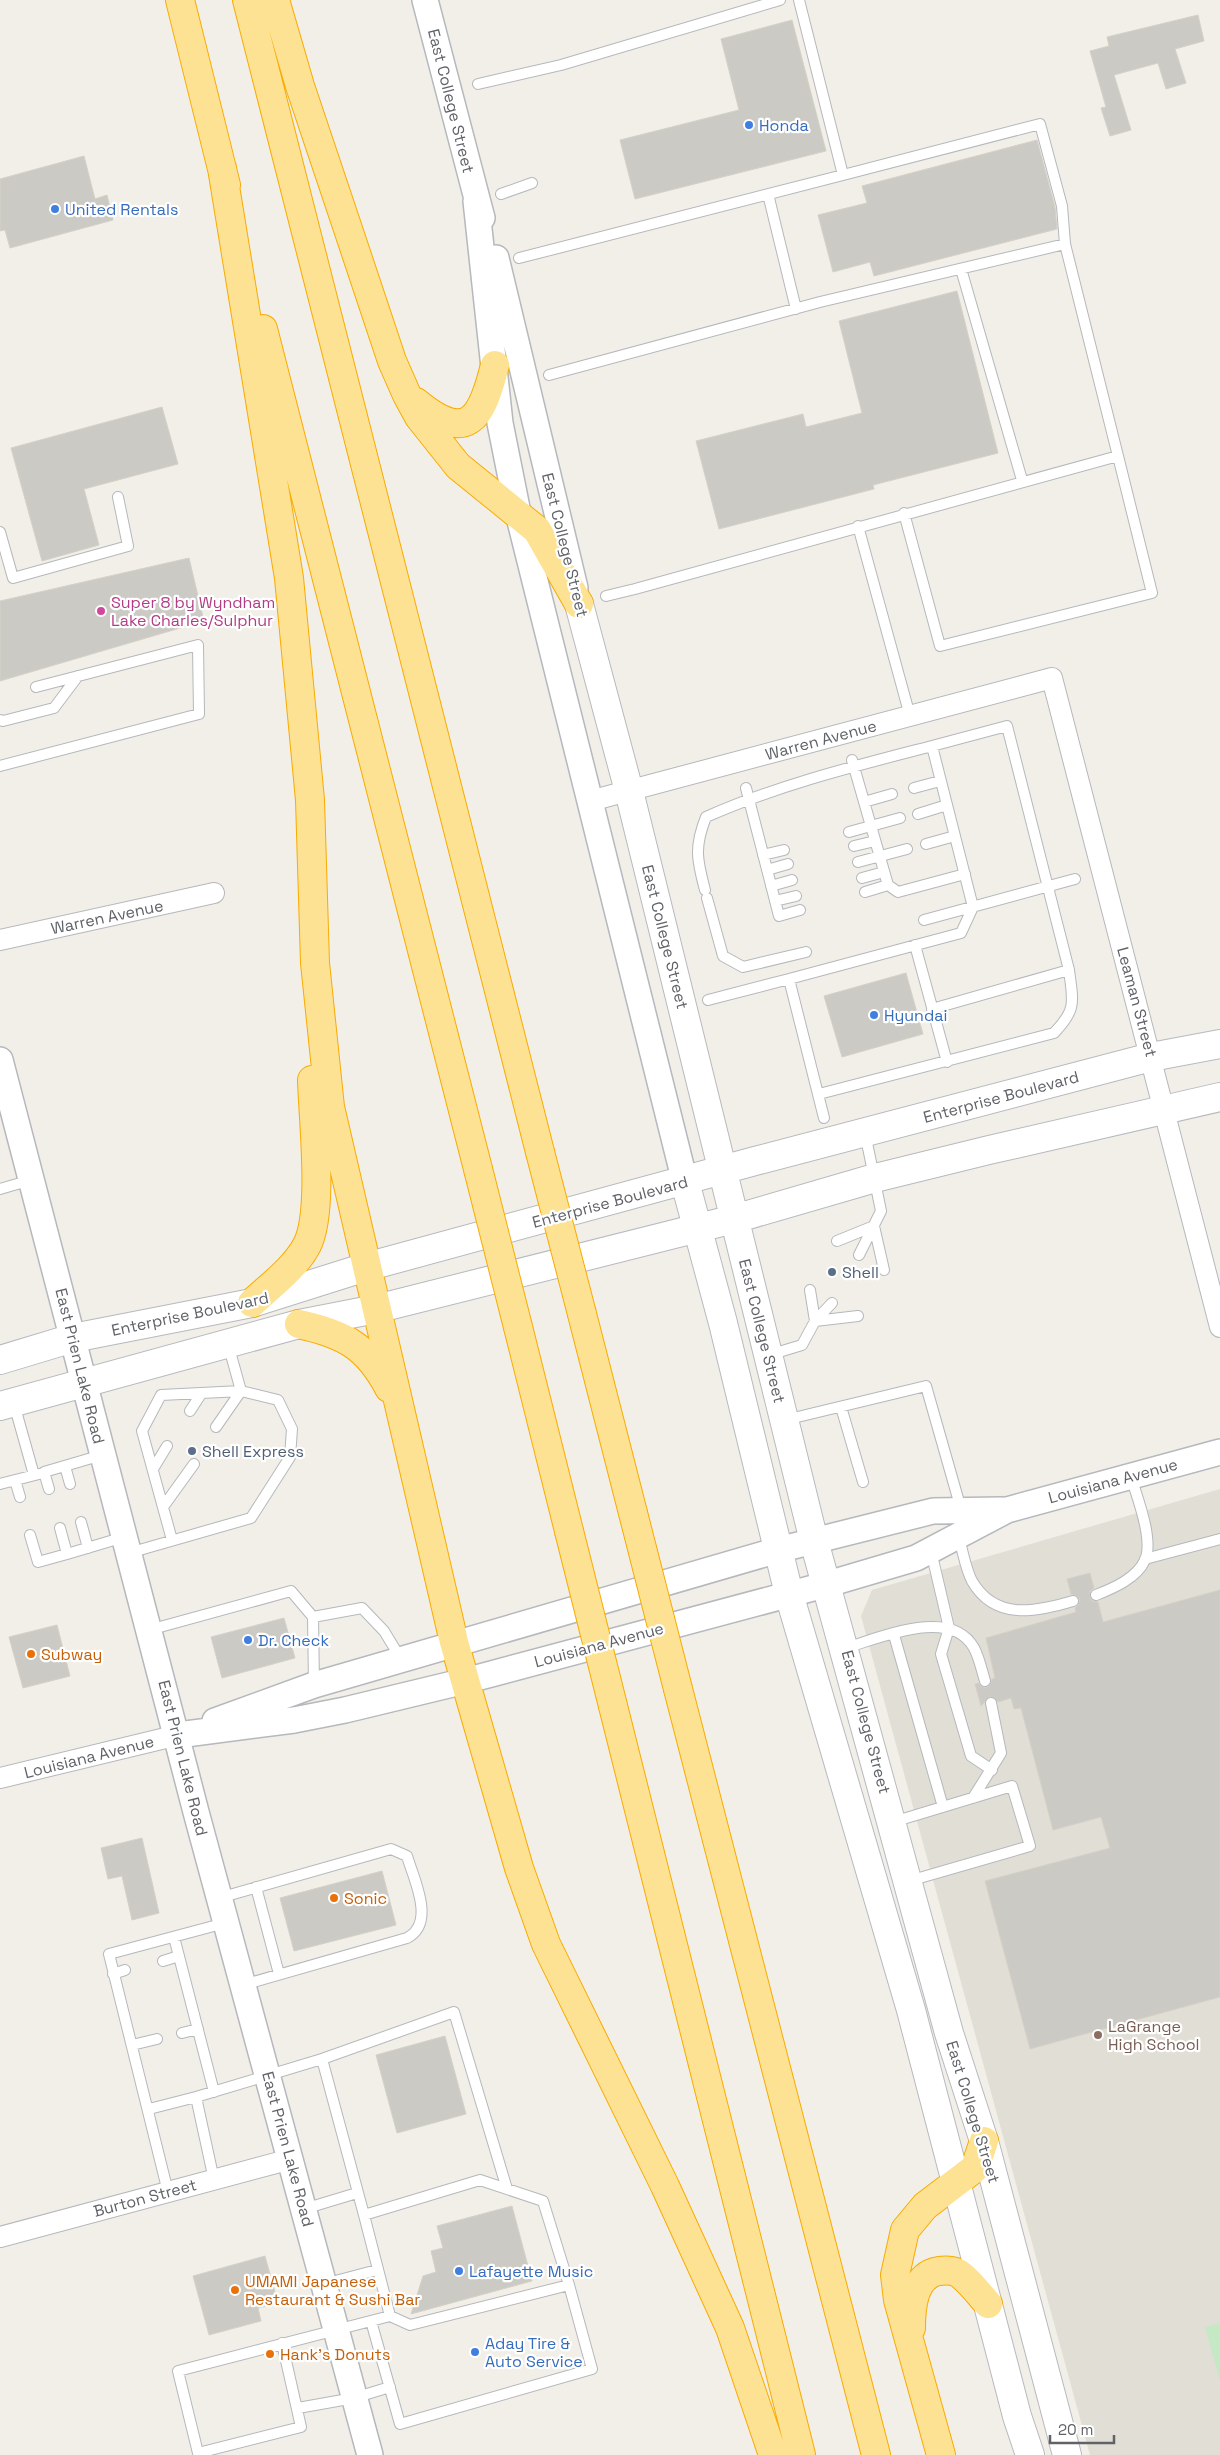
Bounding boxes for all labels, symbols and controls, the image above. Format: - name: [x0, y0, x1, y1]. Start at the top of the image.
- street label: East College Street: [423, 27, 479, 175]
- place label: Honda: [759, 115, 809, 136]
- marker: Honda: [743, 119, 755, 131]
- place label: United Rentals: [65, 199, 178, 220]
- marker: United Rentals: [49, 203, 61, 215]
- street label: East College Street: [537, 471, 593, 619]
- place label: Super 8 by Wyndham Lake Charles/Sulphur: [111, 592, 275, 631]
- marker: Super 8 by Wyndham Lake Charles/Sulphur: [95, 605, 107, 617]
- street label: Warren Avenue: [763, 715, 879, 765]
- street label: East College Street: [637, 863, 693, 1011]
- street label: Warren Avenue: [49, 895, 165, 939]
- street label: Leaman Street: [1112, 945, 1162, 1059]
- place label: Hyundai: [884, 1005, 947, 1026]
- marker: Hyundai: [868, 1009, 880, 1021]
- street label: Enterprise Boulevard: [921, 1066, 1081, 1128]
- street label: Enterprise Boulevard: [530, 1171, 690, 1233]
- street label: East College Street: [734, 1257, 790, 1405]
- place label: Shell: [842, 1262, 879, 1283]
- marker: Shell: [826, 1266, 838, 1278]
- street label: East Prien Lake Road: [50, 1286, 110, 1446]
- street label: Enterprise Boulevard: [109, 1287, 271, 1341]
- place label: Shell Express: [202, 1441, 304, 1462]
- marker: Shell Express: [186, 1445, 198, 1457]
- street label: Louisiana Avenue: [1046, 1454, 1180, 1508]
- street label: Louisiana Avenue: [532, 1618, 666, 1672]
- place label: Dr. Check: [258, 1630, 329, 1651]
- marker: Dr. Check: [242, 1634, 254, 1646]
- place label: Subway: [41, 1644, 102, 1665]
- marker: Subway: [25, 1648, 37, 1660]
- street label: East College Street: [837, 1648, 895, 1796]
- street label: East Prien Lake Road: [153, 1678, 213, 1838]
- street label: Louisiana Avenue: [22, 1731, 156, 1783]
- place label: Sonic: [344, 1888, 387, 1909]
- marker: Sonic: [328, 1892, 340, 1904]
- place label: LaGrange High School: [1108, 2016, 1199, 2055]
- marker: LaGrange High School: [1092, 2029, 1104, 2041]
- street label: East College Street: [941, 2038, 1005, 2186]
- street label: East Prien Lake Road: [257, 2069, 319, 2229]
- street label: Burton Street: [91, 2174, 199, 2222]
- place label: Lafayette Music: [469, 2261, 593, 2282]
- marker: Lafayette Music: [453, 2265, 465, 2277]
- place label: UMAMI Japanese Restaurant & Sushi Bar: [245, 2271, 420, 2310]
- marker: UMAMI Japanese Restaurant & Sushi Bar: [229, 2284, 241, 2296]
- place label: Aday Tire & Auto Service: [485, 2333, 583, 2372]
- place label: Hank's Donuts: [280, 2344, 390, 2365]
- marker: Aday Tire & Auto Service: [469, 2346, 481, 2358]
- marker: Hank's Donuts: [264, 2348, 276, 2360]
- scale bar: [1050, 2412, 1114, 2444]
- text: 20 m: [1058, 2420, 1093, 2439]

